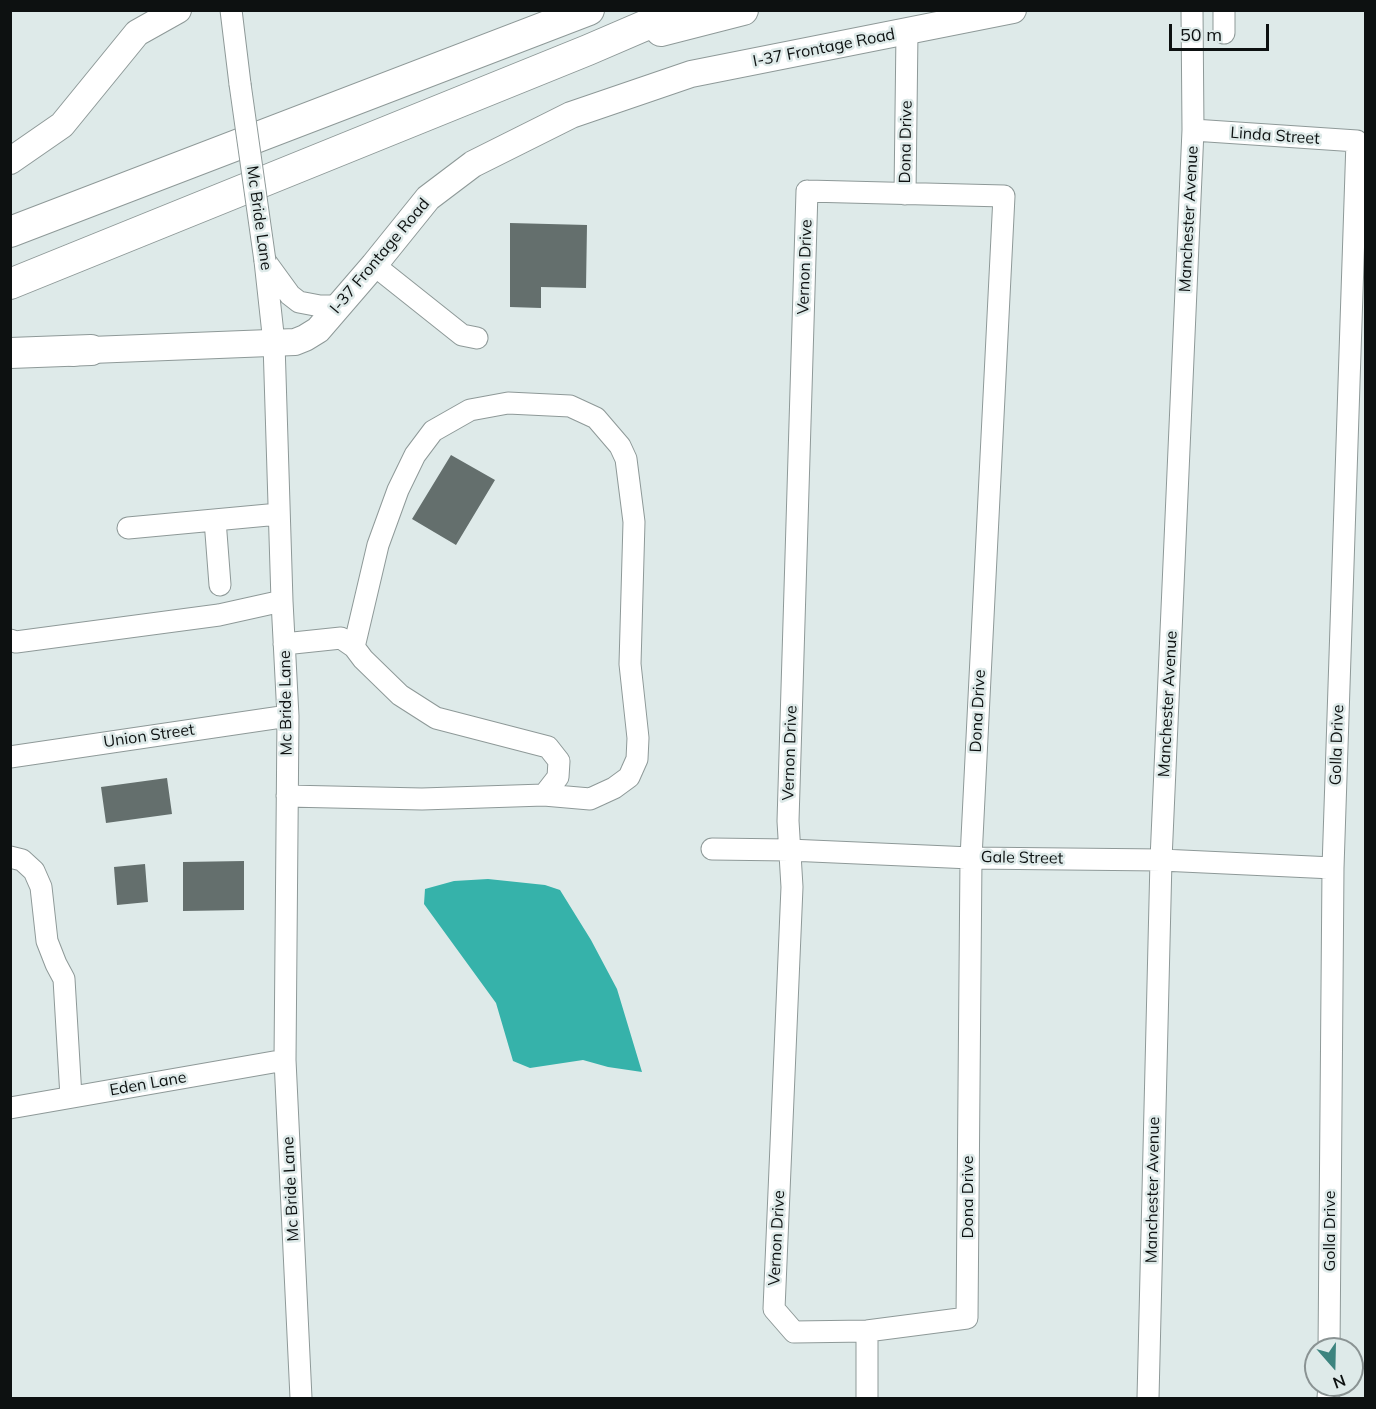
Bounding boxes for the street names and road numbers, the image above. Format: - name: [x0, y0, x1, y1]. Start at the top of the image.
- street label: I-37 Frontage Road: [751, 25, 897, 71]
- street label: Dona Drive: [896, 100, 916, 184]
- street label: Linda Street: [1230, 123, 1320, 149]
- street label: Manchester Avenue: [1176, 145, 1202, 293]
- street label: Mc Bride Lane: [242, 165, 276, 271]
- street label: I-37 Frontage Road: [326, 195, 434, 317]
- street label: Vernon Drive: [794, 219, 816, 315]
- street label: Manchester Avenue: [1155, 630, 1181, 778]
- street label: Mc Bride Lane: [275, 650, 297, 756]
- street label: Dona Drive: [966, 669, 990, 753]
- street label: Golla Drive: [1326, 704, 1348, 786]
- street label: Vernon Drive: [779, 705, 801, 801]
- street label: Union Street: [102, 720, 196, 752]
- street label: Gale Street: [981, 848, 1063, 868]
- street label: Eden Lane: [108, 1068, 188, 1100]
- street label: Manchester Avenue: [1142, 1117, 1164, 1263]
- street label: Mc Bride Lane: [279, 1136, 303, 1242]
- street label: Dona Drive: [958, 1156, 978, 1238]
- street label: Vernon Drive: [765, 1190, 789, 1286]
- street label: Golla Drive: [1320, 1191, 1340, 1271]

